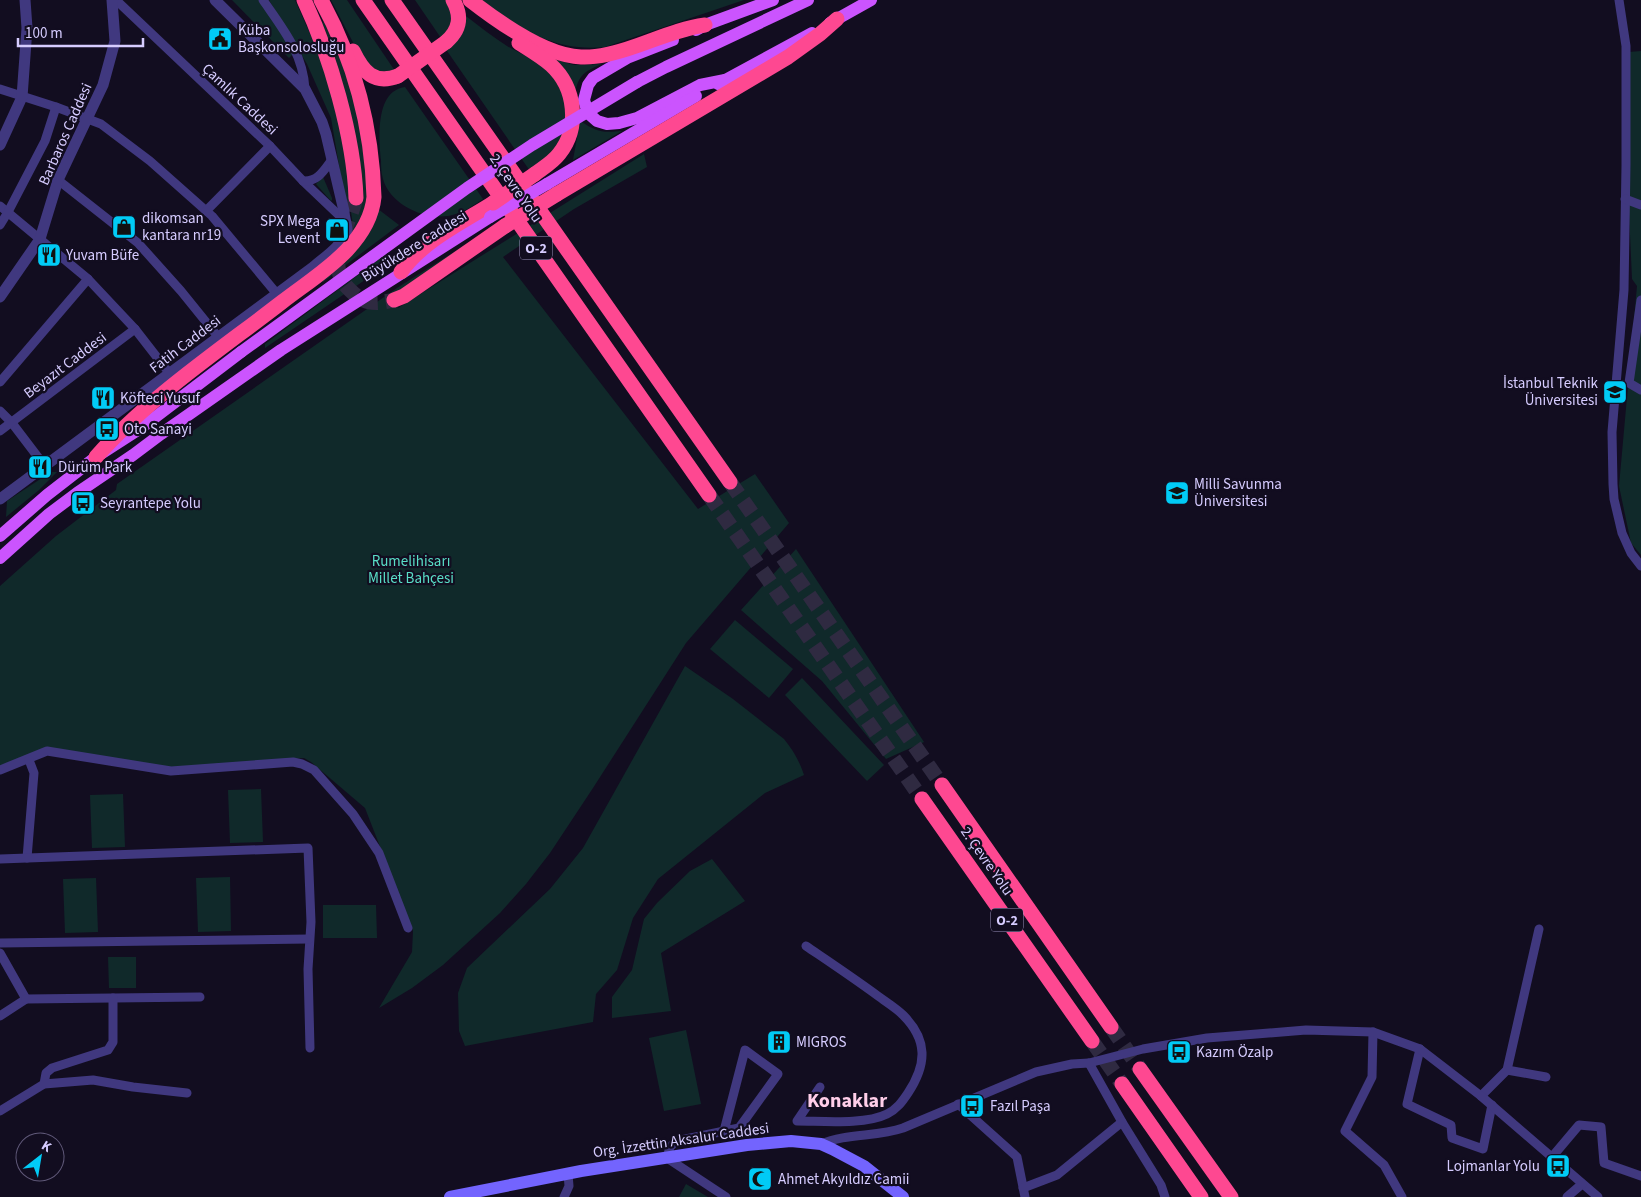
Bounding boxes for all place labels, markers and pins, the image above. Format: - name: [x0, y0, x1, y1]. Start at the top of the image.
- place label: Küba Başkonsolosluğu: [238, 20, 344, 58]
- public building icon: Küba Başkonsolosluğu: [207, 26, 233, 52]
- place label: dikomsan kantara nr19: [142, 208, 221, 246]
- place label: SPX Mega Levent: [260, 211, 320, 249]
- shop icon: dikomsan kantara nr19: [111, 214, 137, 240]
- shop icon: SPX Mega Levent: [324, 217, 350, 243]
- restaurant icon: Yuvam Büfe: [36, 242, 62, 268]
- place label: Yuvam Büfe: [65, 245, 139, 266]
- place label: İstanbul Teknik Üniversitesi: [1503, 373, 1599, 411]
- school or university icon: İstanbul Teknik Üniversitesi: [1602, 379, 1628, 405]
- restaurant icon: Köfteci Yusuf: [90, 385, 116, 411]
- place label: Köfteci Yusuf: [120, 388, 201, 409]
- bus stop icon: Oto Sanayi: [94, 416, 120, 442]
- place label: Oto Sanayi: [124, 419, 192, 440]
- restaurant icon: Dürüm Park: [27, 454, 53, 480]
- place label: Dürüm Park: [58, 457, 133, 478]
- place label: Milli Savunma Üniversitesi: [1194, 474, 1282, 512]
- school or university icon: Milli Savunma Üniversitesi: [1164, 480, 1190, 506]
- bus stop icon: Seyrantepe Yolu: [70, 490, 96, 516]
- place label: Seyrantepe Yolu: [100, 493, 201, 514]
- building icon: MIGROS: [766, 1029, 792, 1055]
- place label: MIGROS: [796, 1032, 847, 1053]
- bus stop icon: Kazım Özalp: [1166, 1039, 1192, 1065]
- place label: Kazım Özalp: [1196, 1042, 1273, 1063]
- bus stop icon: Fazıl Paşa: [959, 1093, 985, 1119]
- place label: Fazıl Paşa: [990, 1096, 1051, 1117]
- bus stop icon: Lojmanlar Yolu: [1545, 1153, 1571, 1179]
- place label: Lojmanlar Yolu: [1447, 1156, 1540, 1177]
- mosque icon: Ahmet Akyıldız Camii: [747, 1166, 773, 1192]
- place label: Ahmet Akyıldız Camii: [778, 1169, 910, 1190]

